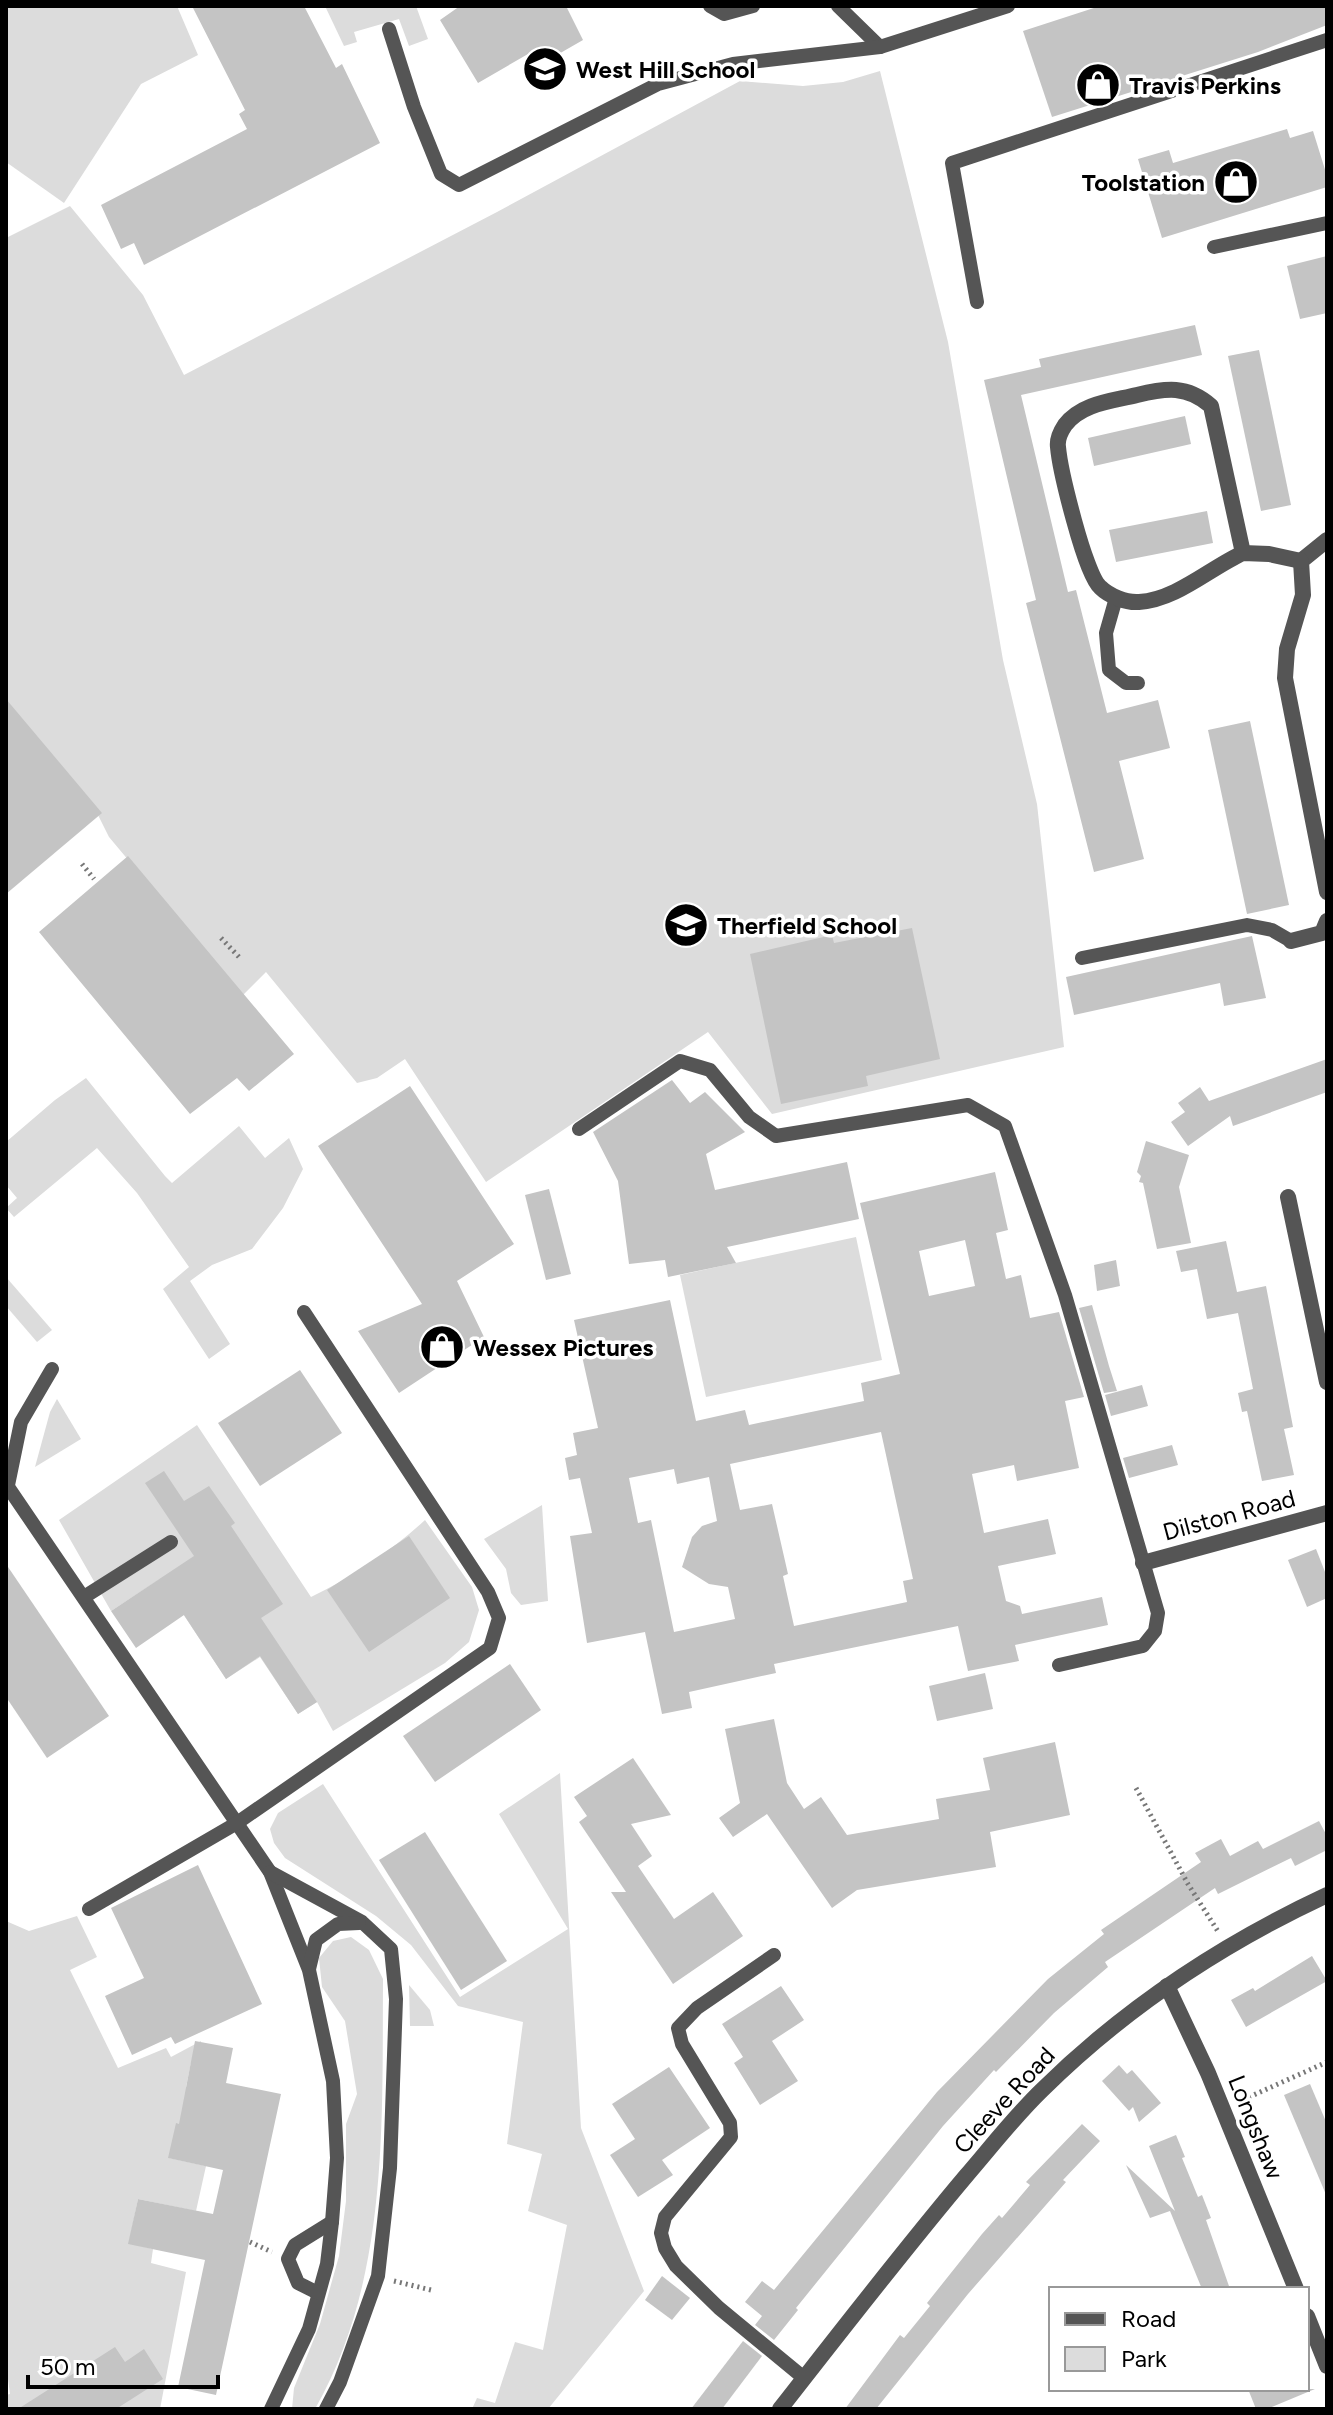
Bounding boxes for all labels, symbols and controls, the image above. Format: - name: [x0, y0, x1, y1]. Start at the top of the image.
- school or university icon: West Hill School: [521, 45, 569, 93]
- place label: West Hill School: [576, 55, 755, 84]
- shop icon: Travis Perkins: [1074, 61, 1122, 109]
- place label: Travis Perkins: [1129, 71, 1281, 100]
- shop icon: Toolstation: [1212, 158, 1260, 206]
- place label: Toolstation: [1082, 168, 1205, 197]
- school or university icon: Therfield School: [662, 901, 710, 949]
- place label: Therfield School: [717, 911, 897, 940]
- shop icon: Wessex Pictures: [418, 1323, 466, 1371]
- place label: Wessex Pictures: [473, 1333, 653, 1362]
- street label: Dilston Road: [1160, 1483, 1298, 1547]
- street label: Cleeve Road: [947, 2041, 1061, 2159]
- street label: Longshaw: [1222, 2071, 1290, 2183]
- legend: [1049, 2287, 1309, 2391]
- text: Road: [1121, 2304, 1176, 2333]
- scale bar: [28, 2339, 218, 2389]
- text: Park: [1121, 2344, 1167, 2373]
- text: 50 m: [40, 2352, 96, 2381]

